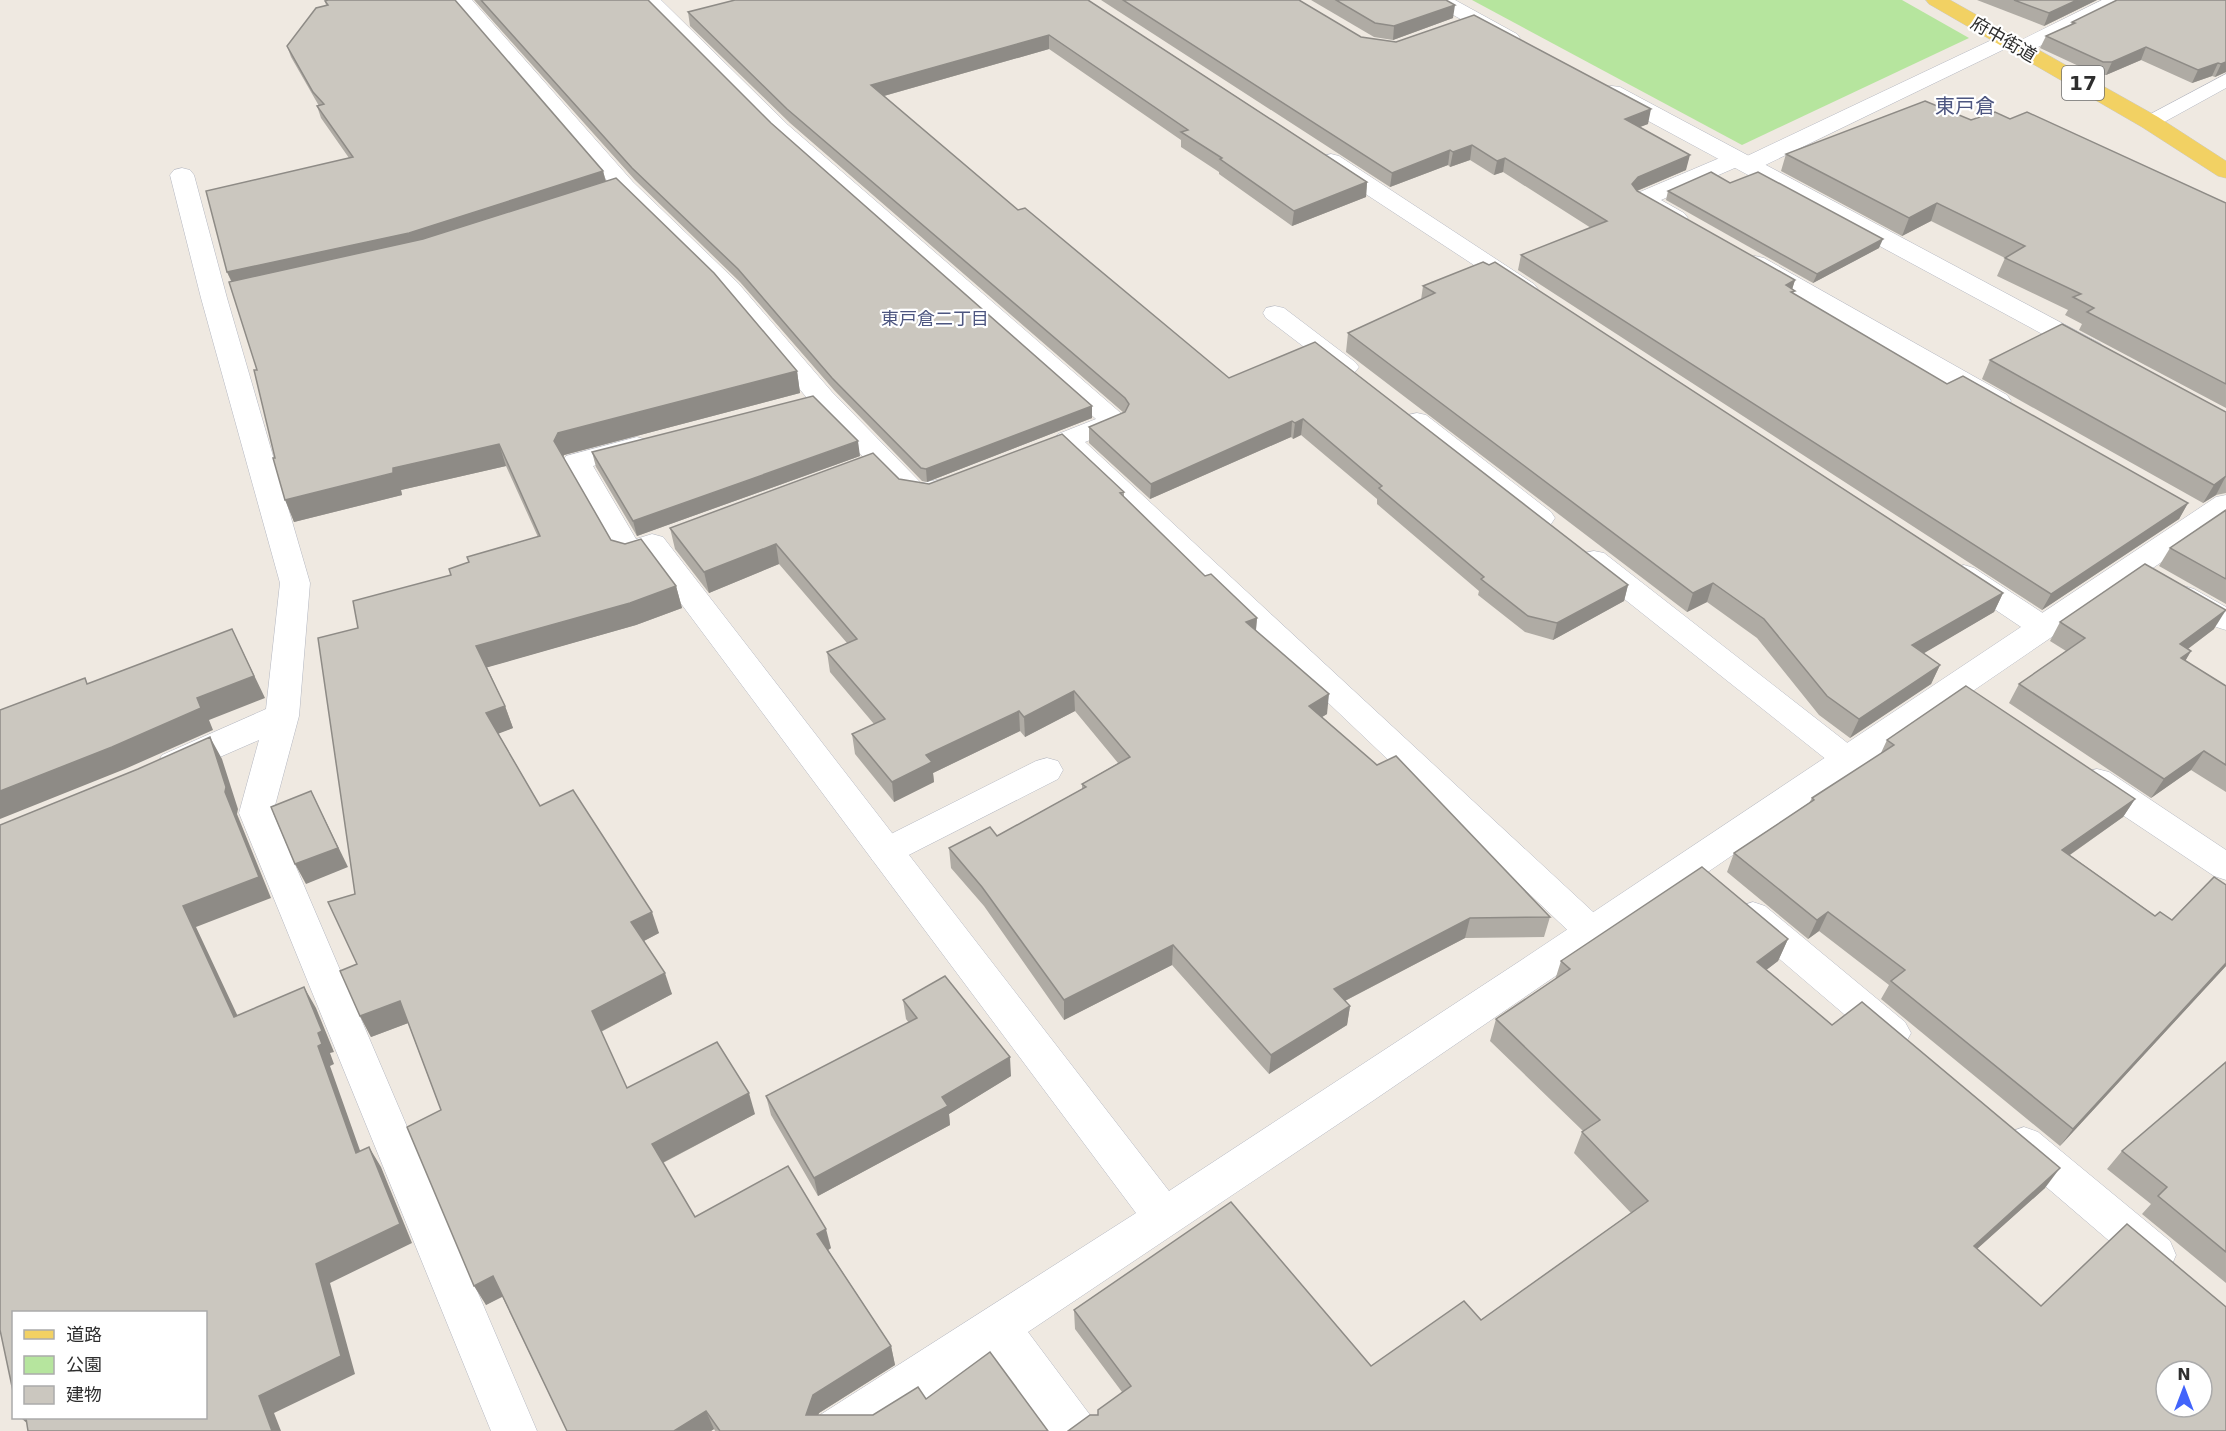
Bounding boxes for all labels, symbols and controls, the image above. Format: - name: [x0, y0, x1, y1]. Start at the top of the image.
- street label: 府中街道: [1968, 12, 2040, 66]
- road number: 17: [2062, 66, 2104, 100]
- district label: 東戸倉: [1935, 94, 1995, 118]
- district label: 東戸倉二丁目: [881, 308, 989, 329]
- legend: [12, 1311, 207, 1419]
- text: 道路: [66, 1324, 102, 1345]
- text: 公園: [66, 1354, 102, 1375]
- north arrow: [2154, 1359, 2214, 1419]
- text: N: [2177, 1365, 2191, 1384]
- text: 建物: [66, 1384, 102, 1405]

